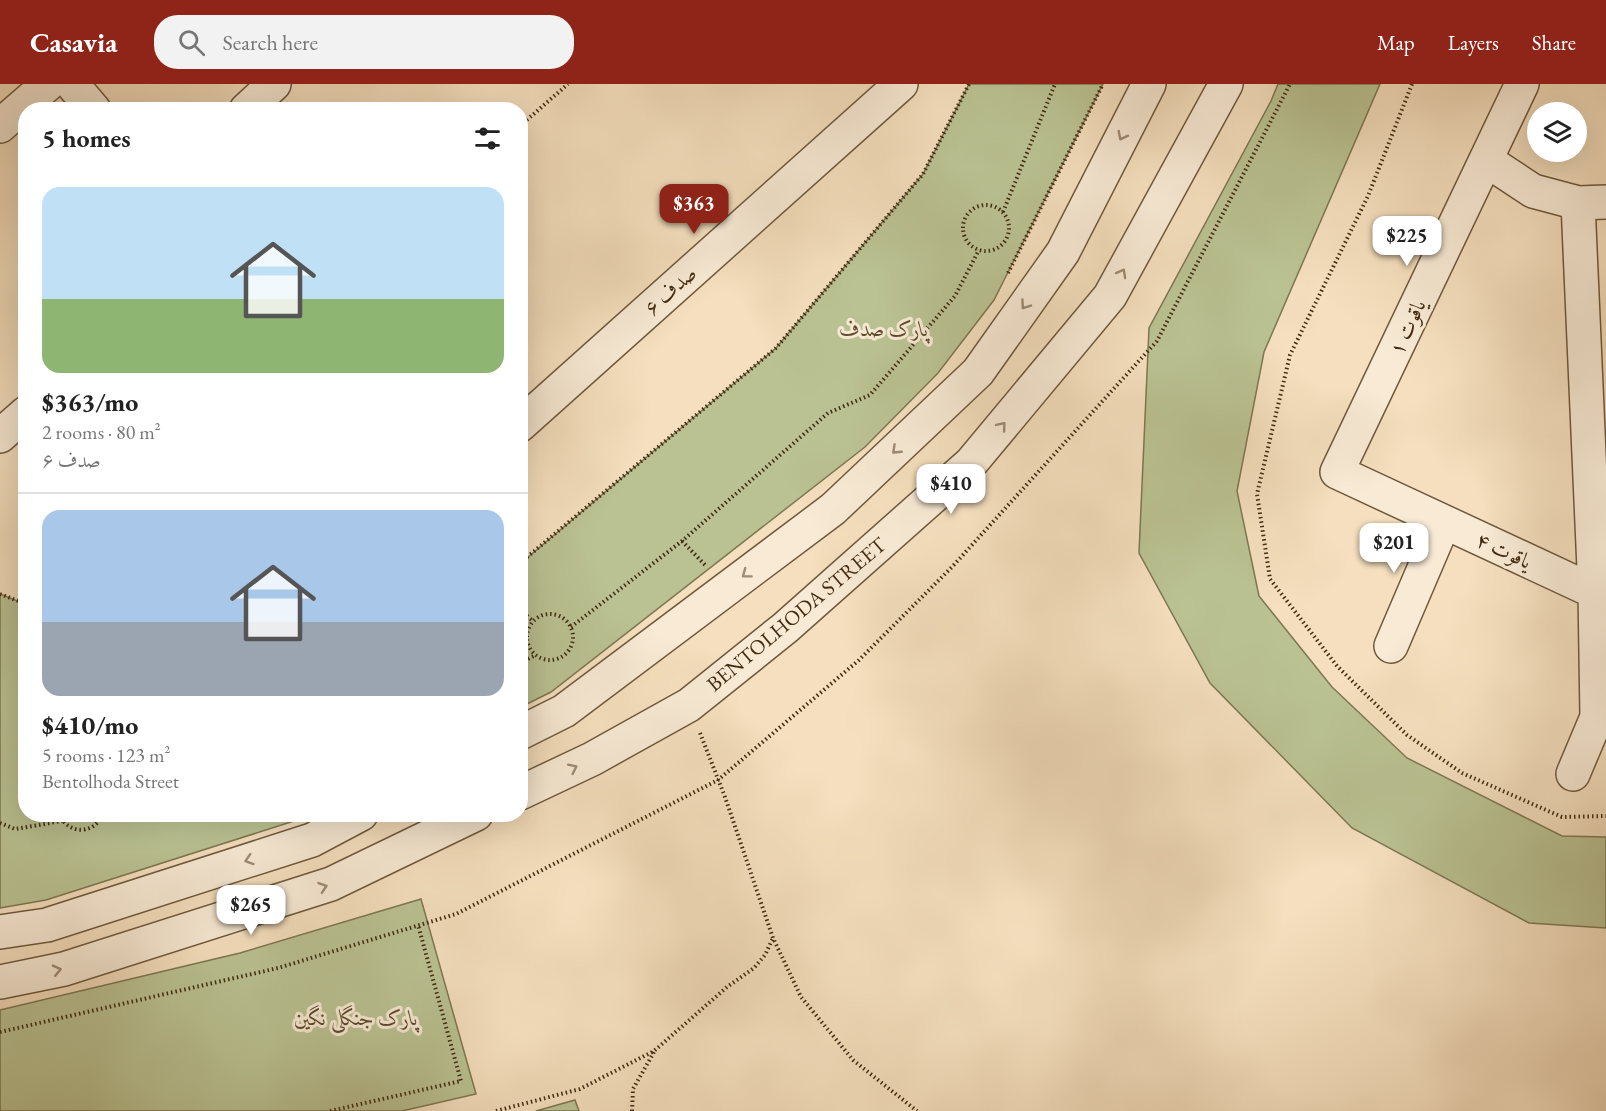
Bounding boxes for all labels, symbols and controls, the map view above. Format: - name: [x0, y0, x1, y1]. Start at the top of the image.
- search box: [154, 15, 574, 69]
- text: Casavia: [30, 24, 118, 60]
- icon: search: [175, 26, 208, 59]
- text: Search here: [223, 28, 318, 57]
- text: Map: [1377, 29, 1415, 56]
- text: Layers: [1448, 29, 1499, 56]
- text: Share: [1532, 29, 1576, 56]
- map controls: [1527, 102, 1587, 162]
- button: layers: [1527, 102, 1587, 162]
- text: 5 homes: [42, 121, 131, 155]
- icon: filters: [471, 122, 504, 155]
- one-way arrow: [1118, 130, 1129, 140]
- pin: $363: [658, 184, 730, 235]
- text: $363: [674, 190, 714, 216]
- pin: $225: [1371, 216, 1443, 267]
- text: $225: [1387, 222, 1427, 248]
- icon: home: [219, 226, 327, 334]
- street label: صدف ۶: [638, 259, 702, 321]
- one-way arrow: [1115, 269, 1127, 279]
- street label: یاقوت ۱: [1382, 294, 1432, 359]
- one-way arrow: [1021, 298, 1032, 309]
- park label: پارک صدف: [840, 315, 930, 344]
- text: $363/mo: [42, 385, 138, 419]
- text: 2 rooms · 80 m²: [42, 419, 161, 445]
- one-way arrow: [995, 421, 1006, 432]
- one-way arrow: [892, 442, 903, 453]
- text: صدف ۶: [42, 447, 101, 473]
- pin: $410: [915, 464, 987, 515]
- text: $410: [931, 470, 971, 496]
- pin: $201: [1358, 523, 1430, 574]
- street label: یاقوت ۴: [1472, 525, 1537, 575]
- text: $201: [1374, 529, 1414, 555]
- street label: BENTOLHODA STREET: [701, 530, 892, 697]
- icon: home: [219, 549, 327, 657]
- one-way arrow: [742, 567, 753, 578]
- text: $410/mo: [42, 708, 138, 742]
- text: 5 rooms · 123 m²: [42, 742, 170, 768]
- one-way arrow: [567, 763, 578, 775]
- text: Bentolhoda Street: [42, 768, 179, 794]
- one-way arrow: [244, 853, 255, 865]
- one-way arrow: [317, 881, 328, 894]
- pin: $265: [215, 885, 287, 936]
- text: $265: [231, 891, 271, 917]
- one-way arrow: [52, 964, 62, 977]
- park label: پارک جنگلی نگین: [294, 1004, 420, 1034]

